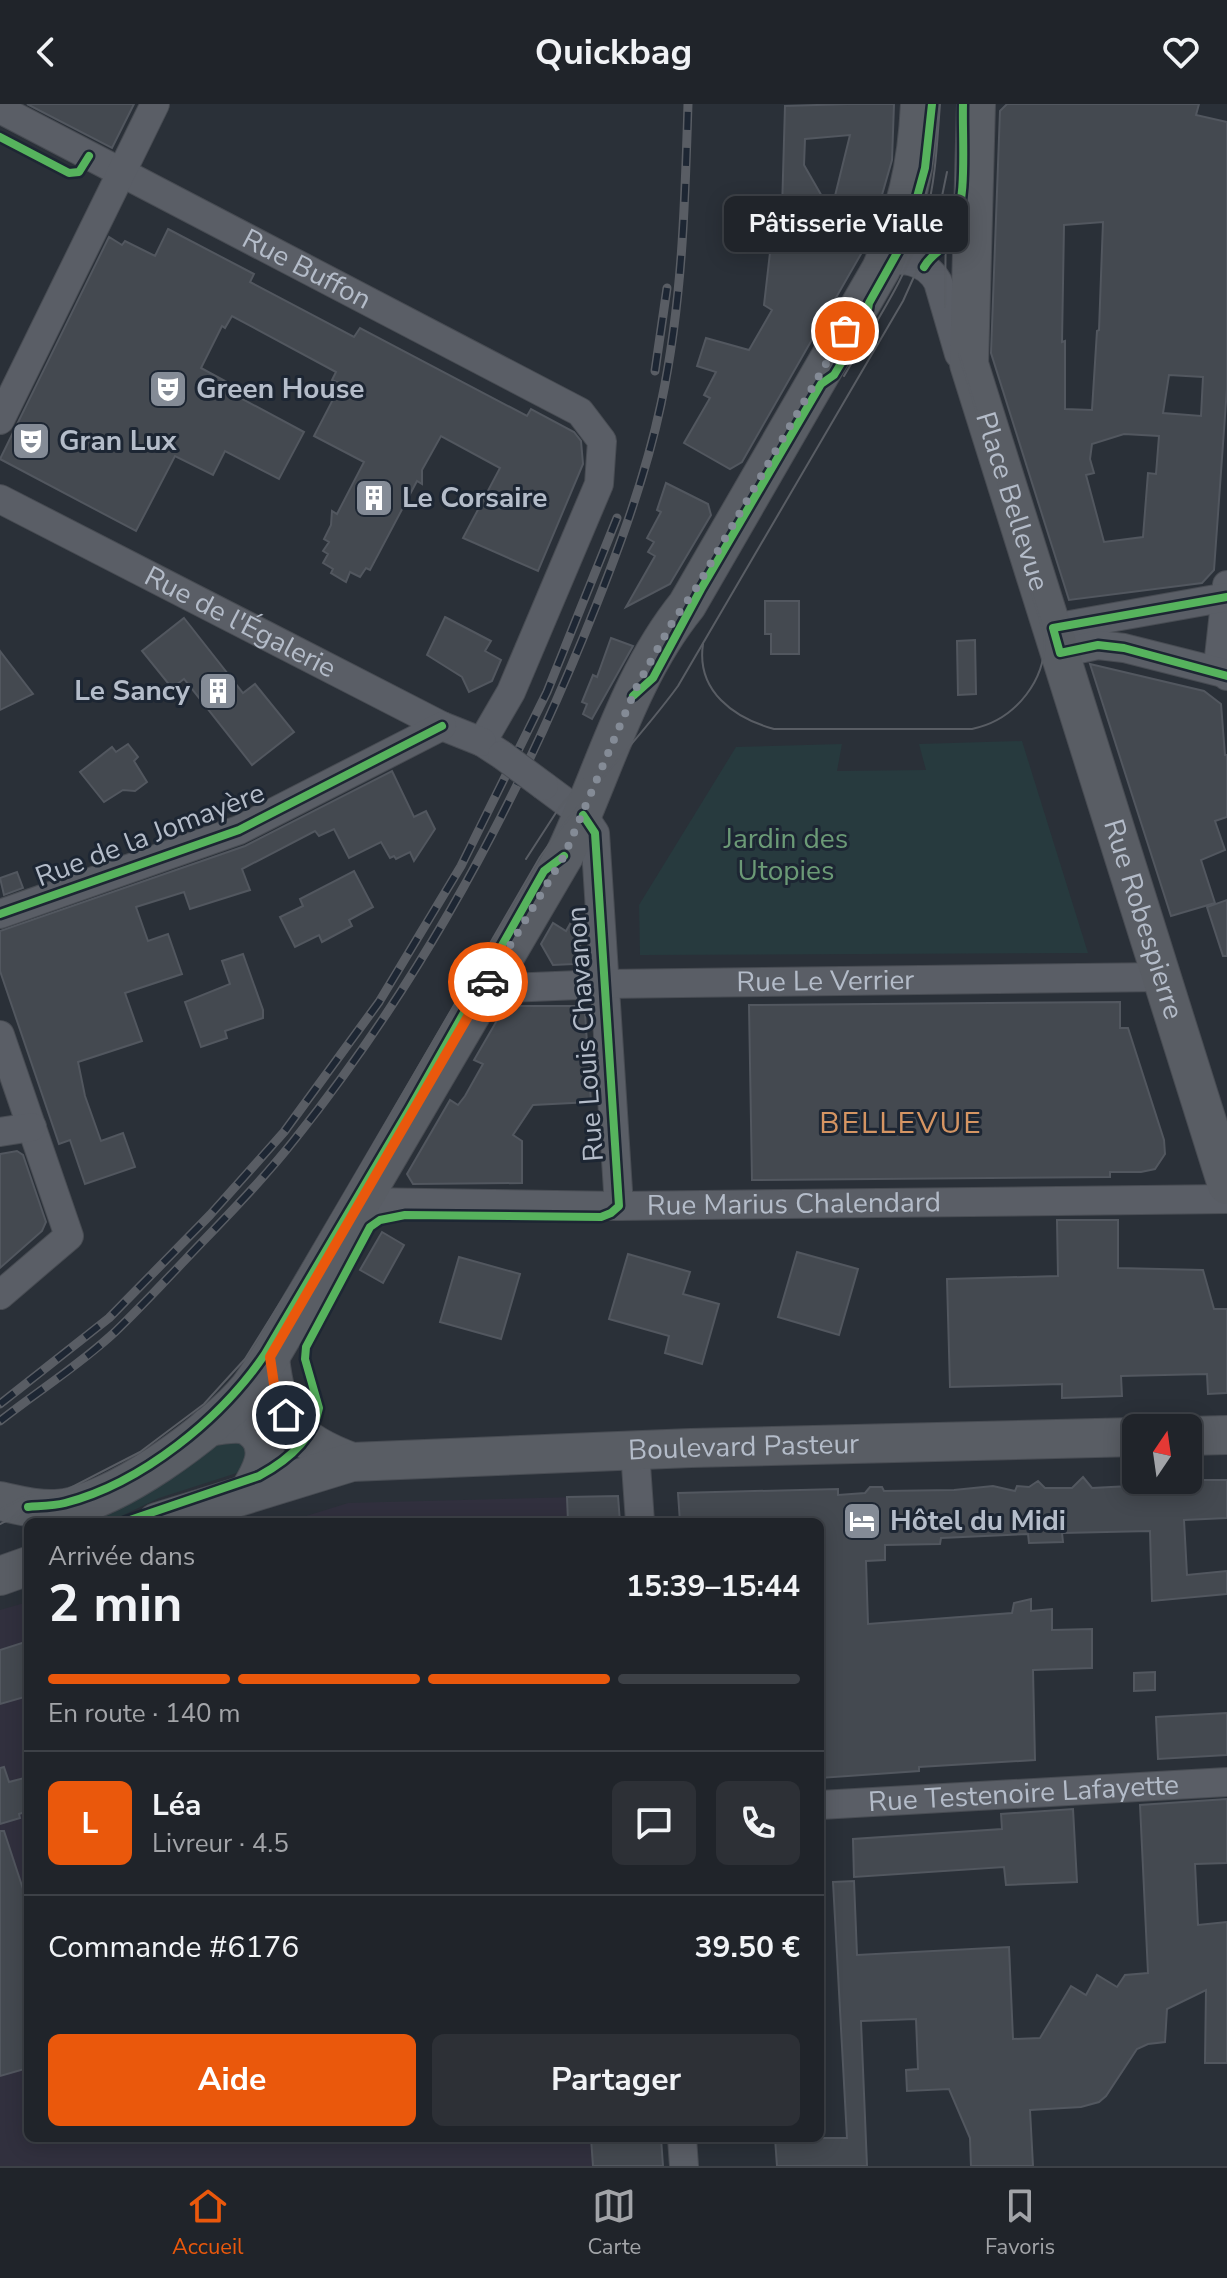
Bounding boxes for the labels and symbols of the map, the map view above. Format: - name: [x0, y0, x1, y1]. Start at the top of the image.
- callout: Pâtisserie Vialle: [723, 195, 967, 251]
- street label: Rue Buffon: [236, 220, 378, 319]
- pin: [811, 297, 879, 365]
- theatre icon: Green House: [147, 368, 189, 410]
- place label: Green House: [196, 370, 364, 408]
- street label: Place Bellevue: [966, 407, 1058, 596]
- theatre icon: Gran Lux: [10, 420, 52, 462]
- place label: Gran Lux: [59, 422, 177, 460]
- building icon: Le Corsaire: [353, 477, 395, 519]
- place label: Le Corsaire: [402, 479, 547, 517]
- street label: Rue de l'Égalerie: [138, 557, 342, 687]
- building icon: Le Sancy: [197, 670, 239, 712]
- place label: Le Sancy: [74, 672, 190, 710]
- street label: Rue de la Jomayère: [30, 774, 270, 896]
- street label: Rue Robespierre: [1094, 814, 1193, 1024]
- park label: Jardin des Utopies: [723, 820, 848, 890]
- street label: Rue Louis Chavanon: [557, 905, 613, 1163]
- courier: [448, 942, 528, 1022]
- street label: Rue Le Verrier: [736, 961, 914, 1001]
- district label: BELLEVUE: [819, 1103, 983, 1144]
- street label: Rue Marius Chalendard: [647, 1183, 941, 1225]
- pin: [252, 1381, 320, 1449]
- north arrow: [1122, 1414, 1202, 1494]
- street label: Boulevard Pasteur: [627, 1425, 860, 1470]
- hotel icon: Hôtel du Midi: [841, 1500, 883, 1542]
- place label: Hôtel du Midi: [890, 1502, 1066, 1540]
- street label: Rue Testenoire Lafayette: [867, 1766, 1180, 1821]

